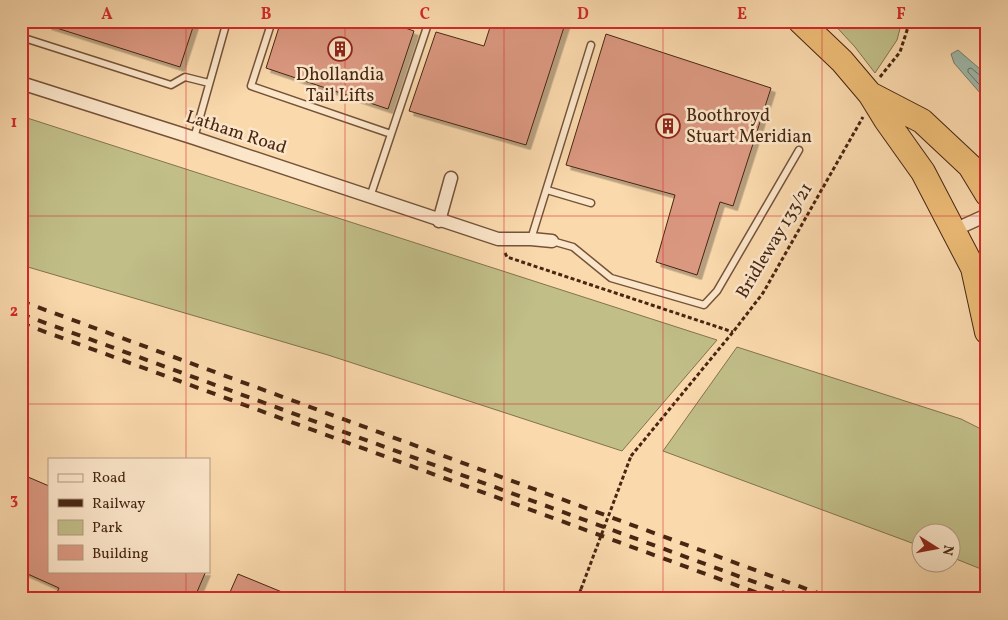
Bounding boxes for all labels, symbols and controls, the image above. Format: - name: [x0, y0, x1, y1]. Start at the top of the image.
- text: A: [101, 4, 113, 26]
- text: B: [261, 4, 272, 26]
- text: C: [420, 4, 430, 26]
- text: D: [577, 4, 589, 26]
- text: E: [737, 4, 747, 26]
- text: F: [896, 4, 906, 26]
- building icon: Dhollandia Tail Lifts: [327, 36, 353, 62]
- place label: Dhollandia Tail Lifts: [296, 63, 384, 109]
- place label: Boothroyd Stuart Meridian: [686, 104, 812, 150]
- street label: Latham Road: [182, 105, 290, 161]
- text: 1: [11, 112, 17, 134]
- building icon: Boothroyd Stuart Meridian: [655, 113, 681, 139]
- street label: Bridleway 133/21: [731, 178, 819, 304]
- text: 2: [10, 301, 18, 323]
- legend: [48, 458, 210, 572]
- text: Road: [92, 468, 126, 489]
- text: 3: [10, 489, 18, 511]
- text: Railway: [92, 494, 145, 515]
- text: Park: [92, 518, 123, 539]
- north arrow: [910, 522, 960, 572]
- text: N: [937, 543, 958, 557]
- text: Building: [92, 544, 149, 565]

